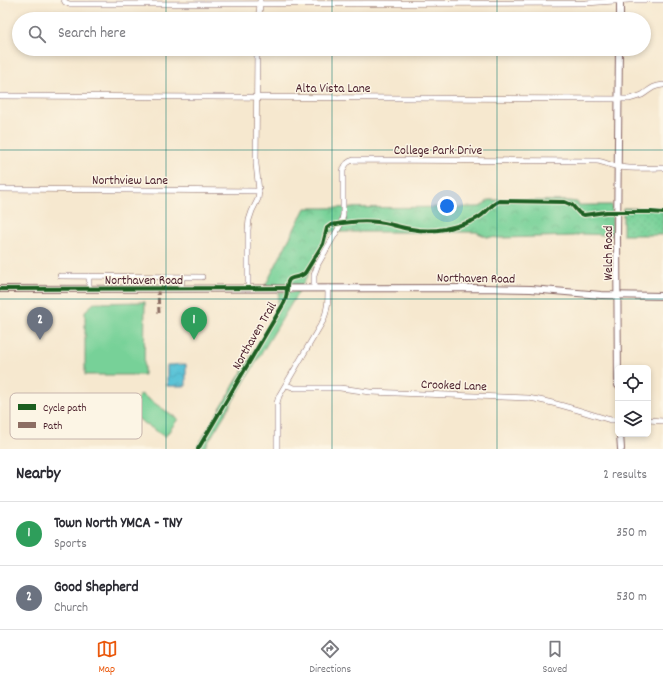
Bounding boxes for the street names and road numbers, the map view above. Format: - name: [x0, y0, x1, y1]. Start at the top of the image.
- street label: Alta Vista Lane: [295, 80, 371, 99]
- street label: College Park Drive: [394, 142, 483, 161]
- street label: Northview Lane: [92, 172, 168, 191]
- street label: Welch Road: [600, 226, 619, 280]
- street label: Northaven Road: [437, 269, 515, 290]
- street label: Northaven Road: [105, 272, 183, 291]
- street label: Northaven Trail: [228, 299, 282, 374]
- street label: Crooked Lane: [421, 376, 488, 397]

